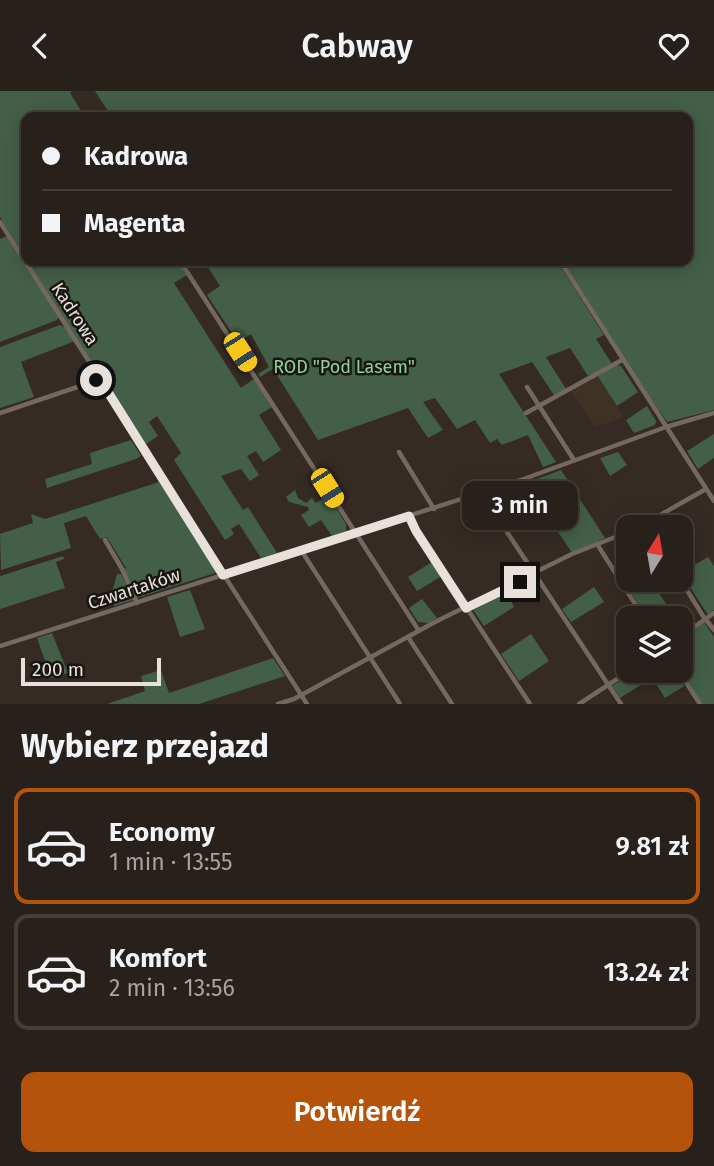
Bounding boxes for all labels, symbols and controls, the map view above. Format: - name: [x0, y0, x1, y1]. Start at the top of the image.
- icon: back: [21, 27, 59, 65]
- text: Cabway: [301, 27, 413, 65]
- icon: heart: [655, 27, 693, 65]
- text: Kadrowa: [84, 141, 188, 172]
- text: Magenta: [84, 208, 186, 239]
- street label: Kadrowa: [47, 278, 103, 350]
- car: [220, 329, 261, 375]
- park label: ROD "Pod Lasem": [273, 356, 415, 378]
- route start: [80, 364, 112, 396]
- car: [307, 465, 348, 511]
- callout: 3 min: [462, 481, 578, 529]
- text: 3 min: [492, 491, 548, 519]
- north arrow: [616, 515, 693, 591]
- map controls: [616, 515, 693, 683]
- street label: Czwartaków: [85, 564, 183, 614]
- route end: [504, 566, 536, 598]
- button: layers: [616, 606, 693, 683]
- scale bar: [21, 655, 161, 687]
- text: 200 m: [32, 658, 84, 681]
- text: Wybierz przejazd: [21, 727, 269, 765]
- icon: car: [25, 815, 88, 878]
- text: Economy: [109, 817, 215, 848]
- text: 9.81 zł: [616, 831, 689, 862]
- text: 1 min · 13:55: [109, 848, 232, 876]
- icon: car: [25, 941, 88, 1004]
- text: Komfort: [109, 943, 207, 974]
- text: 13.24 zł: [604, 957, 689, 988]
- text: 2 min · 13:56: [109, 974, 235, 1002]
- button: Potwierdź: [21, 1072, 693, 1152]

